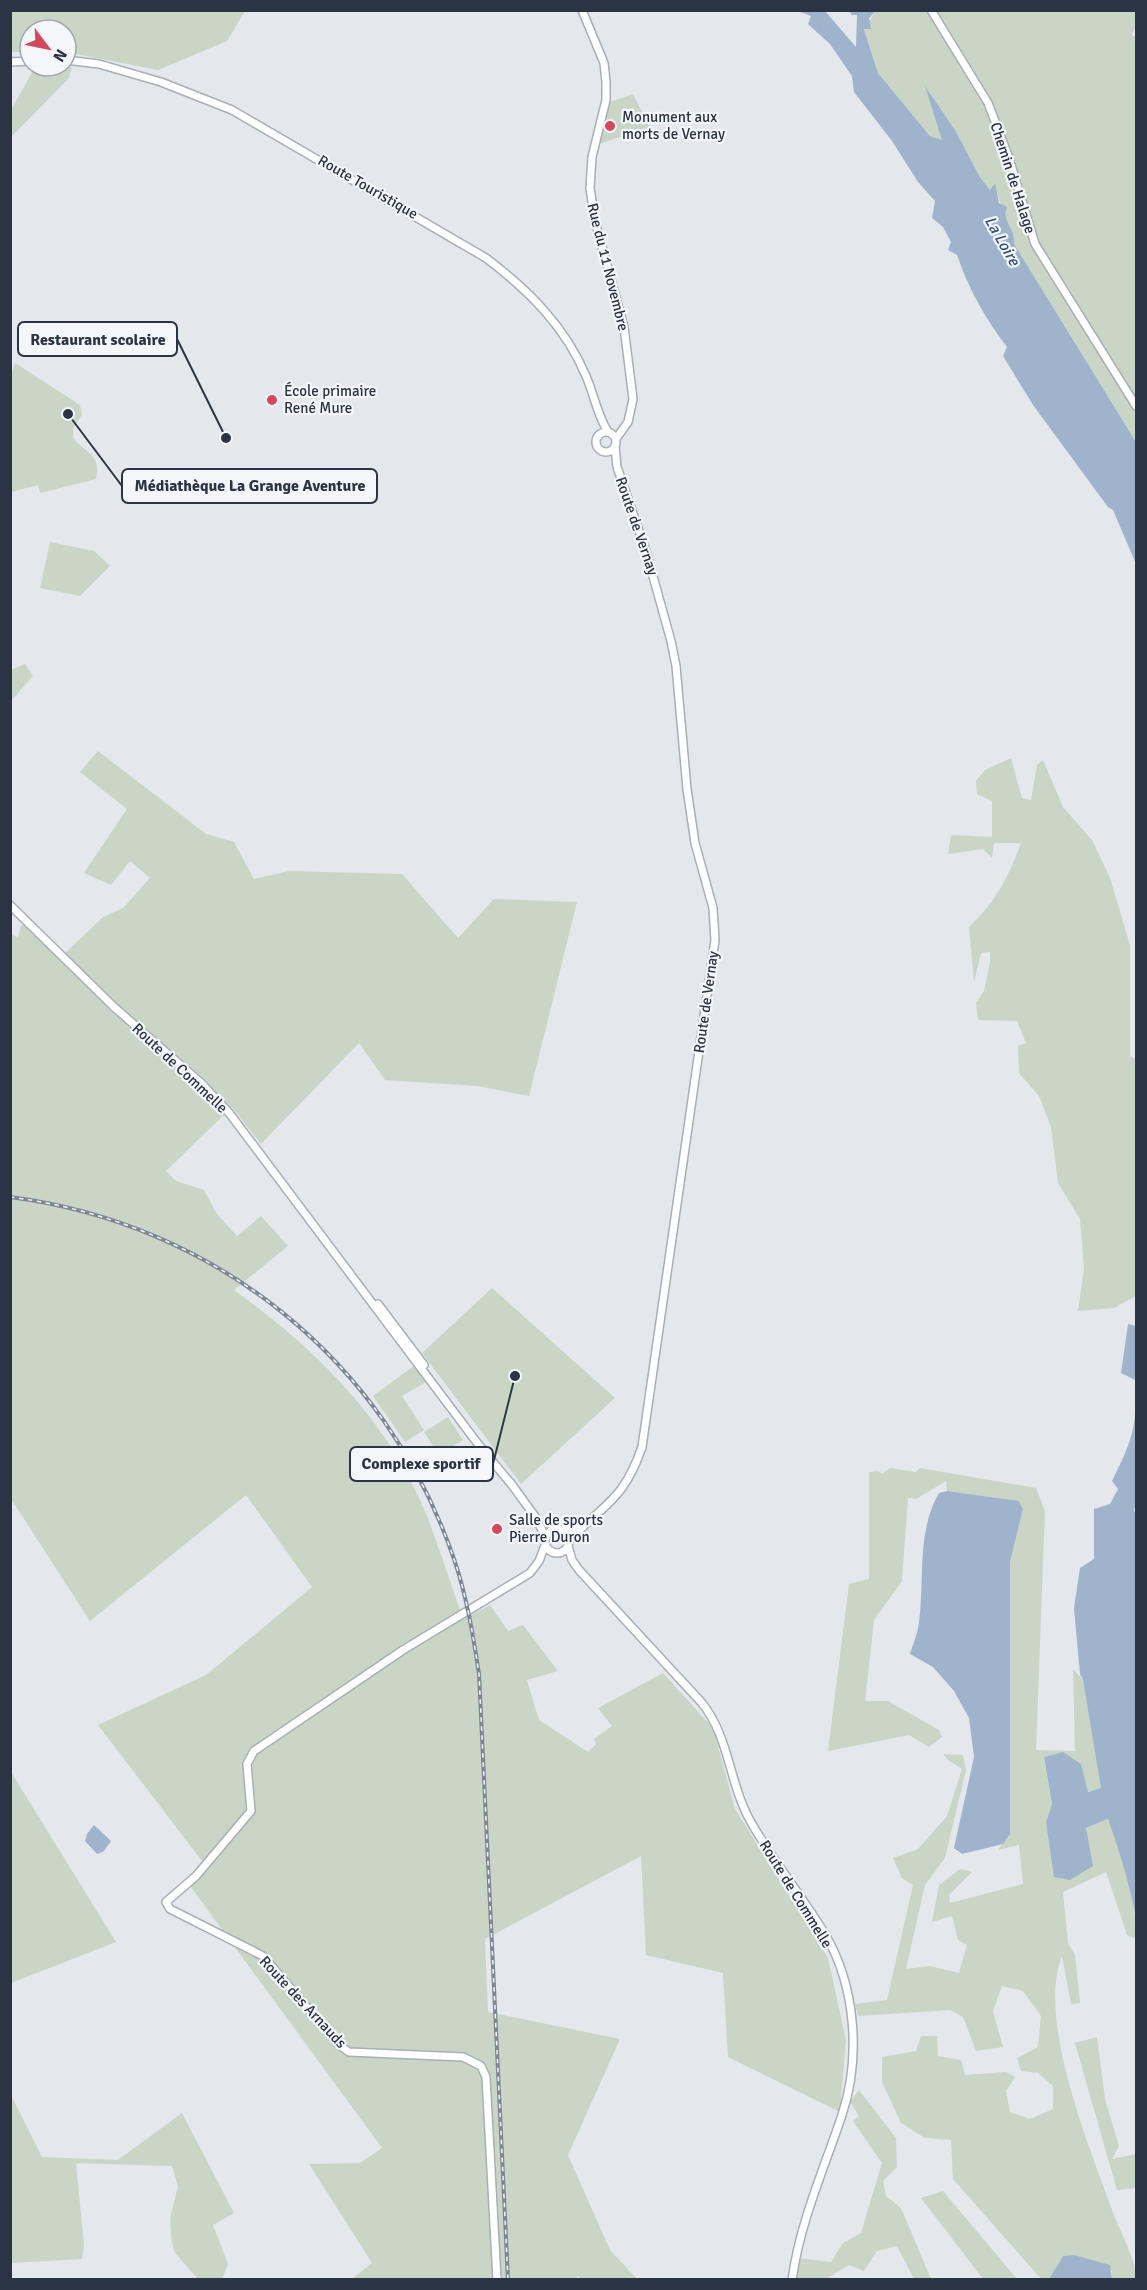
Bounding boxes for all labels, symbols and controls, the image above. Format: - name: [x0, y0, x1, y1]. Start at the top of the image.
- north arrow: [18, 18, 78, 78]
- text: N: [48, 45, 71, 65]
- place label: Monument aux morts de Vernay: [622, 108, 725, 143]
- marker: Monument aux morts de Vernay: [603, 119, 617, 133]
- street label: Chemin de Halage: [986, 120, 1040, 236]
- street label: Route Touristique: [315, 151, 421, 223]
- street label: Rue du 11 Novembre: [583, 201, 633, 333]
- water label: La Loire: [980, 213, 1025, 270]
- callout: Restaurant scolaire: [18, 322, 177, 356]
- text: Restaurant scolaire: [30, 330, 166, 350]
- place label: École primaire René Mure: [284, 381, 376, 417]
- marker: École primaire René Mure: [265, 393, 279, 407]
- callout: Médiathèque La Grange Aventure: [122, 469, 377, 503]
- street label: Route de Vernay: [612, 474, 662, 578]
- text: Médiathèque La Grange Aventure: [135, 476, 366, 496]
- street label: Route de Vernay: [690, 950, 722, 1054]
- street label: Route de Commelle: [129, 1019, 231, 1117]
- callout: Complexe sportif: [350, 1447, 493, 1481]
- text: Complexe sportif: [362, 1454, 482, 1474]
- place label: Salle de sports Pierre Duron: [509, 1511, 603, 1546]
- marker: Salle de sports Pierre Duron: [490, 1522, 504, 1536]
- street label: Route de Commelle: [756, 1837, 836, 1951]
- street label: Route des Arnauds: [256, 1952, 351, 2052]

